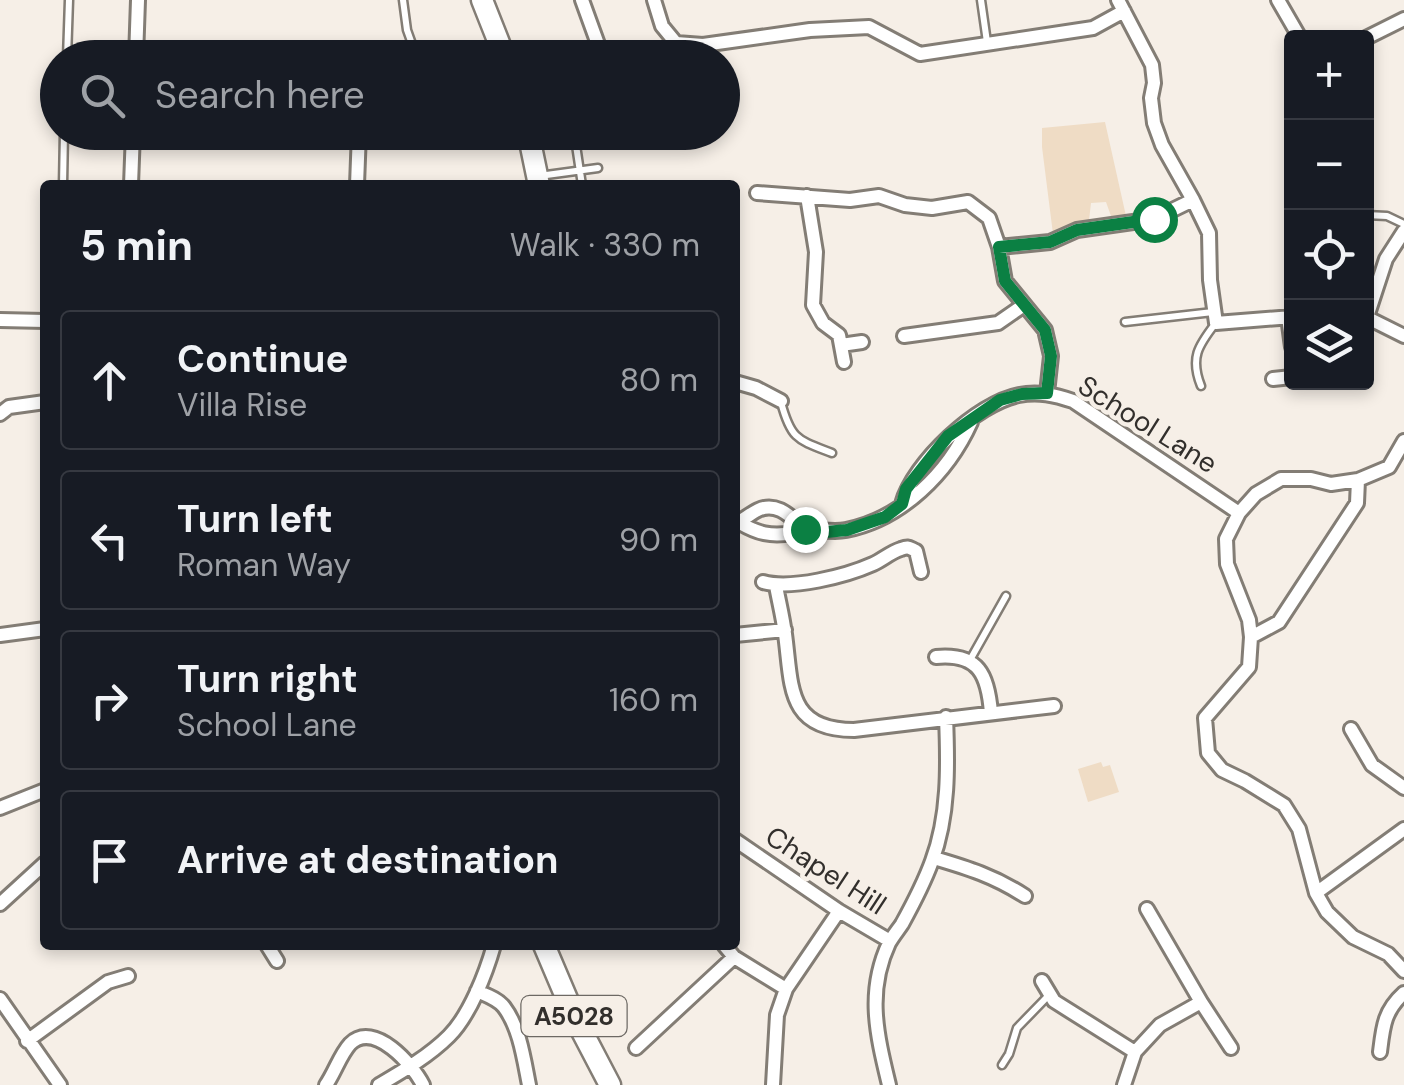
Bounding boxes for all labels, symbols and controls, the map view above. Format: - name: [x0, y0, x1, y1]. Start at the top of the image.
- map controls: [1284, 30, 1374, 390]
- button: +: [1284, 30, 1374, 120]
- search box: [40, 40, 740, 150]
- icon: search: [75, 68, 130, 123]
- text: Search here: [155, 70, 365, 120]
- button: −: [1284, 120, 1374, 210]
- route start: [1132, 197, 1178, 243]
- button: locate: [1284, 210, 1374, 300]
- text: 5 min: [80, 218, 193, 273]
- text: Walk · 330 m: [510, 224, 700, 266]
- button: layers: [1284, 300, 1374, 390]
- text: Continue: [177, 334, 348, 384]
- icon: ahead: [82, 353, 137, 408]
- text: 80 m: [620, 359, 698, 401]
- street label: School Lane: [1071, 367, 1224, 482]
- text: Villa Rise: [177, 384, 307, 426]
- text: Turn left: [177, 494, 333, 544]
- route end: [783, 507, 829, 553]
- icon: left: [82, 513, 137, 568]
- text: 90 m: [619, 519, 698, 561]
- text: Roman Way: [177, 544, 351, 586]
- text: Turn right: [177, 654, 358, 704]
- icon: right: [82, 673, 137, 728]
- text: 160 m: [609, 679, 698, 721]
- text: School Lane: [177, 704, 357, 746]
- street label: Chapel Hill: [758, 818, 893, 923]
- icon: arrive: [82, 833, 137, 888]
- text: Arrive at destination: [177, 835, 559, 885]
- road number: A5028: [522, 996, 626, 1036]

